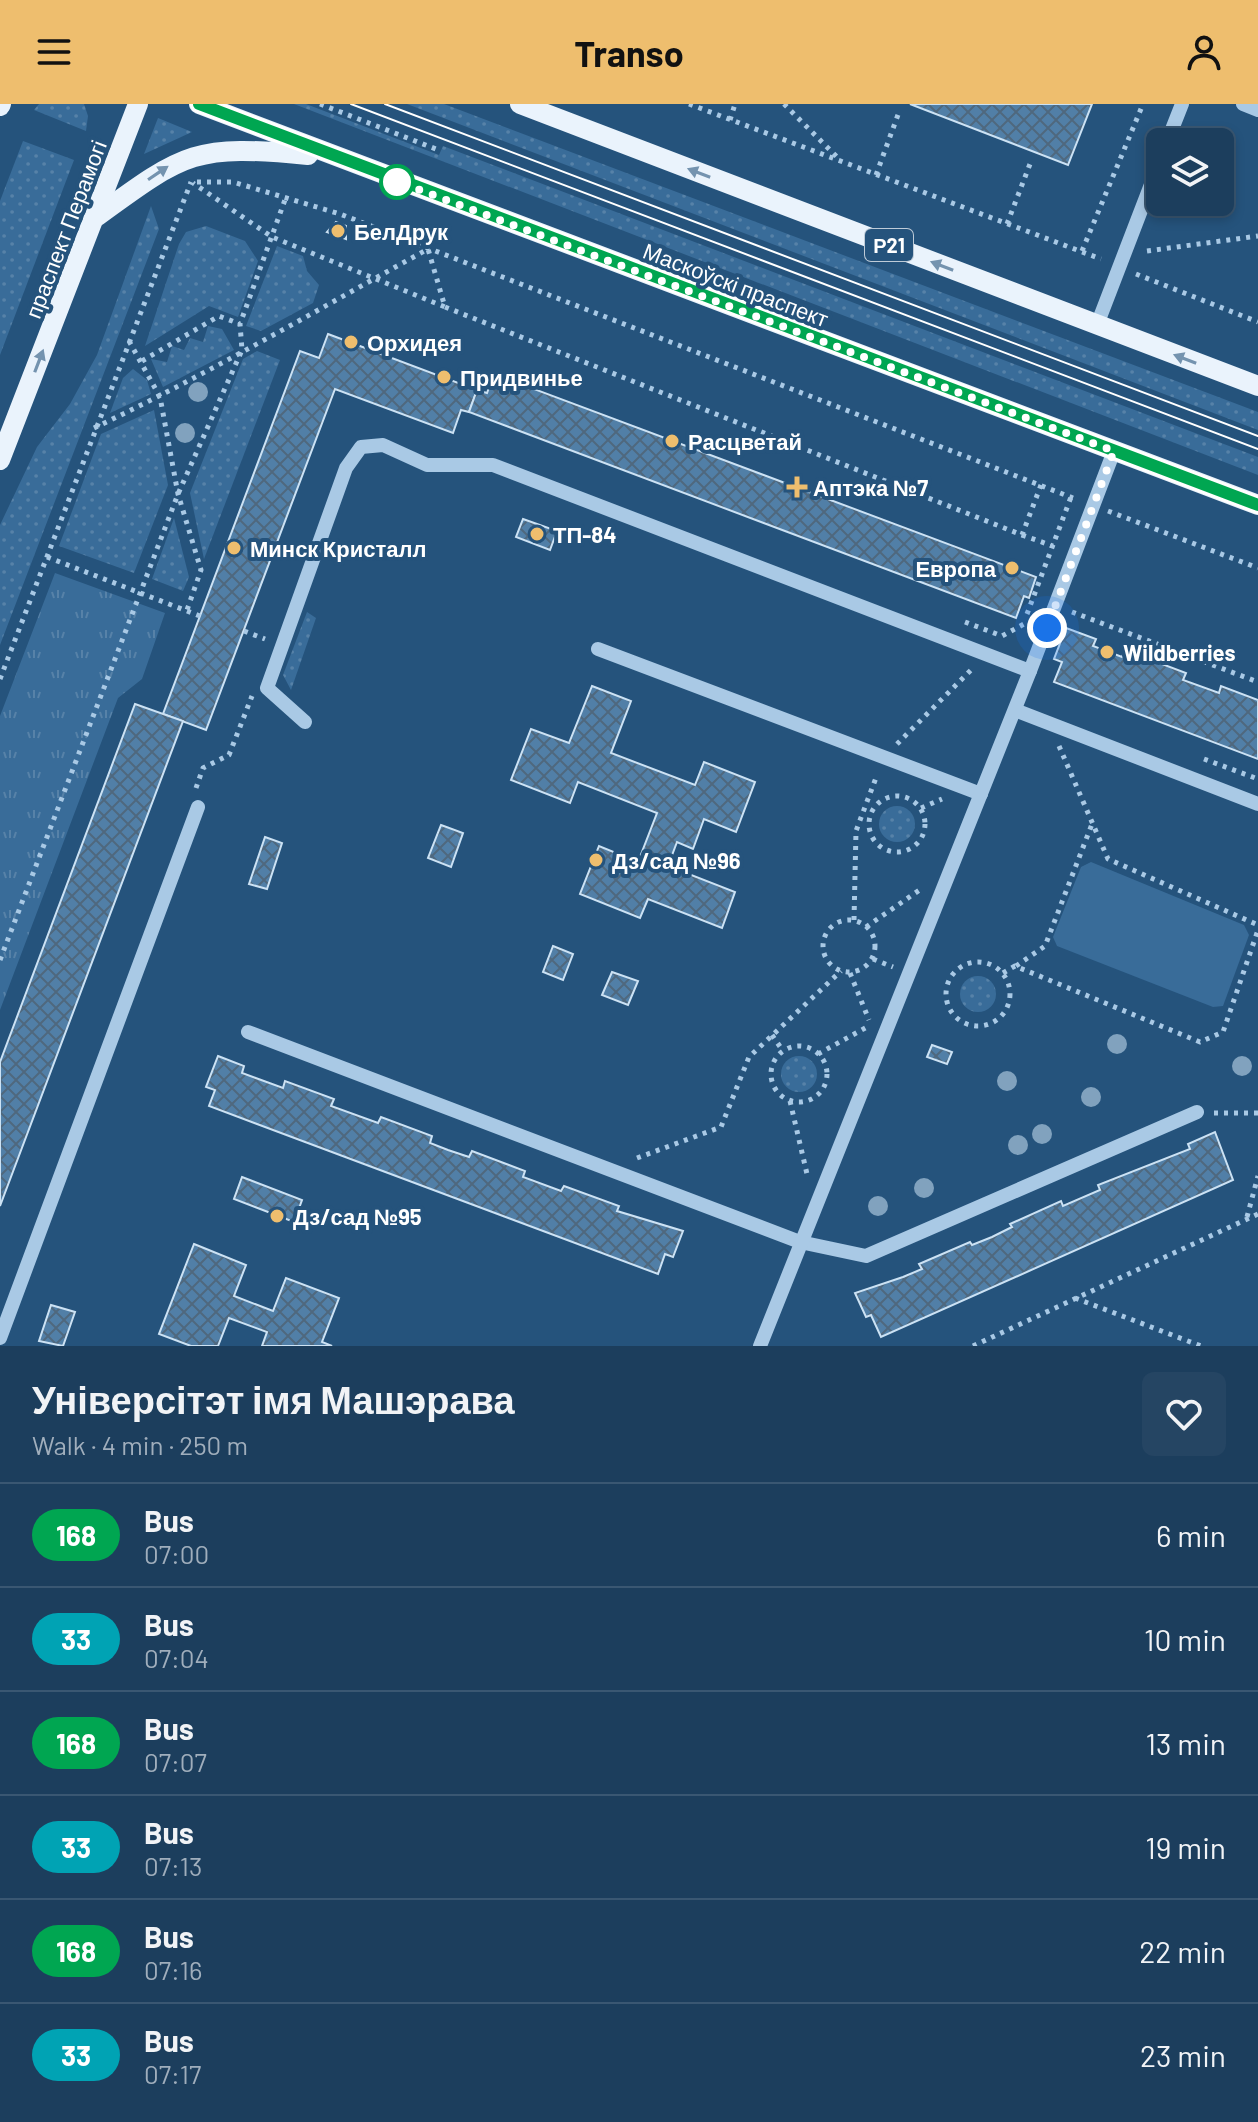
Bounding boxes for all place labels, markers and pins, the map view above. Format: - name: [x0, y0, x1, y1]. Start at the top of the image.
- unlabelled marker: [380, 165, 414, 199]
- place label: БелДрук: [354, 218, 449, 245]
- marker: БелДрук: [329, 222, 347, 240]
- place label: Орхидея: [367, 329, 462, 356]
- marker: Орхидея: [342, 333, 360, 351]
- place label: Придвинье: [460, 364, 583, 391]
- marker: Придвинье: [435, 368, 453, 386]
- place label: Расцветай: [688, 428, 802, 455]
- marker: Расцветай: [663, 432, 681, 450]
- place label: Аптэка №7: [813, 474, 928, 500]
- marker: Аптэка №7: [788, 478, 806, 496]
- place label: ТП-84: [553, 521, 616, 547]
- marker: ТП-84: [528, 525, 546, 543]
- place label: Минск Кристалл: [250, 535, 426, 562]
- marker: Минск Кристалл: [225, 539, 243, 557]
- place label: Европа: [915, 555, 997, 582]
- marker: Европа: [1003, 559, 1021, 577]
- place label: Wildberries: [1123, 639, 1236, 665]
- marker: Wildberries: [1098, 643, 1116, 661]
- place label: Дз/сад №96: [612, 847, 741, 874]
- marker: Дз/сад №96: [587, 851, 605, 869]
- place label: Дз/сад №95: [293, 1203, 422, 1230]
- marker: Дз/сад №95: [268, 1207, 286, 1225]

